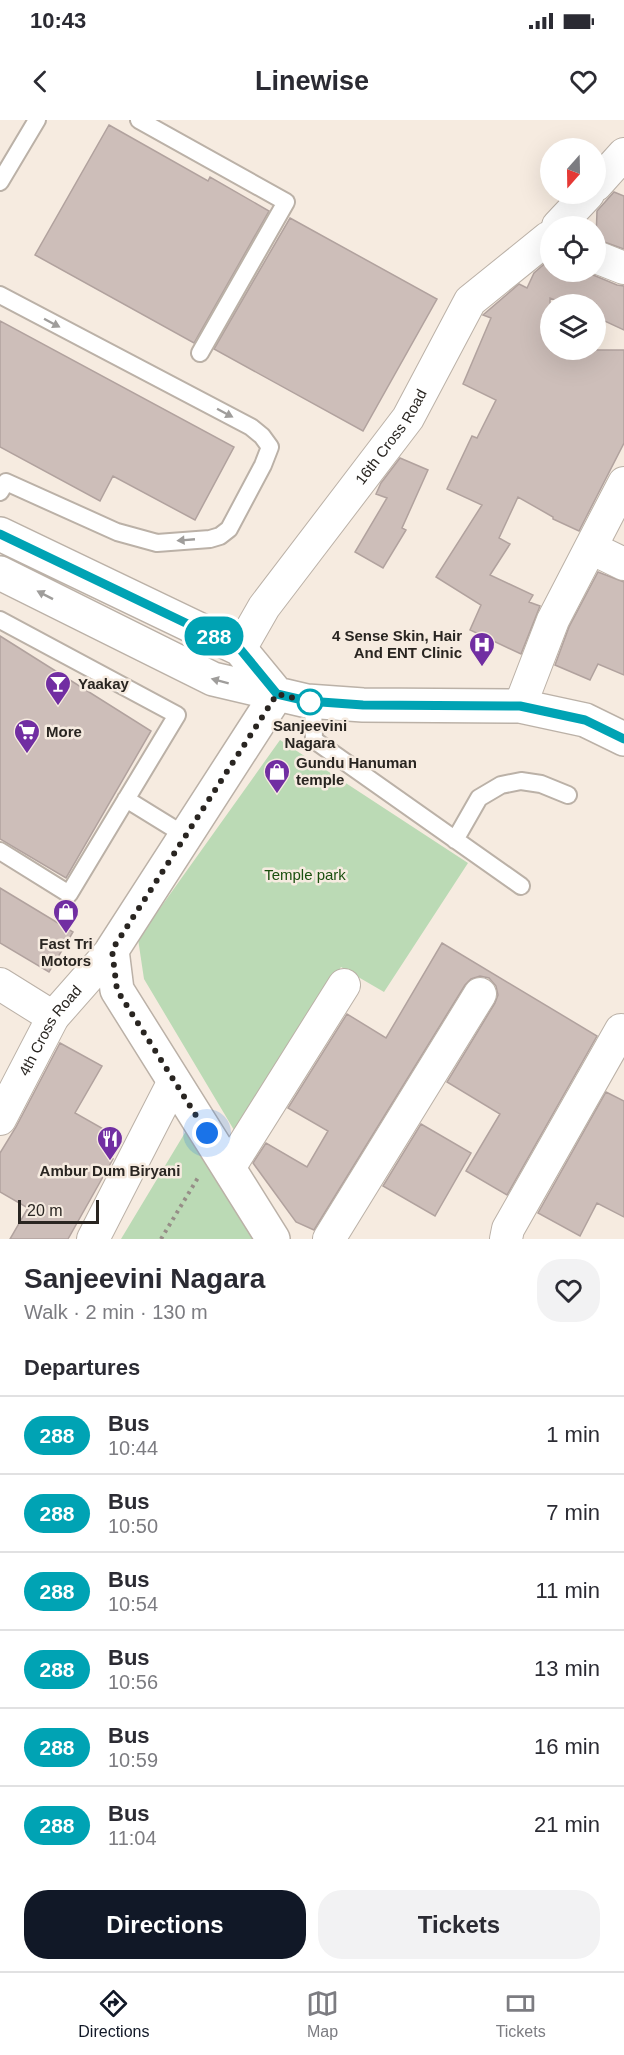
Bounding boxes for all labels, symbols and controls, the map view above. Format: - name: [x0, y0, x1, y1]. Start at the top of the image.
- text: 10:43: [30, 8, 86, 33]
- icon: back: [24, 65, 57, 98]
- icon: heart: [567, 65, 600, 98]
- text: Linewise: [255, 66, 369, 96]
- north arrow: [540, 138, 606, 204]
- map controls: [540, 138, 606, 360]
- button: locate: [540, 216, 606, 282]
- button: layers: [540, 294, 606, 360]
- one-way arrow: [43, 317, 61, 327]
- street label: 16th Cross Road: [352, 386, 430, 488]
- one-way arrow: [216, 408, 233, 418]
- one-way arrow: [176, 535, 195, 545]
- one-way arrow: [36, 591, 54, 601]
- line badge: 288: [180, 616, 248, 656]
- text: 288: [196, 625, 232, 648]
- place label: 4 Sense Skin, Hair And ENT Clinic: [332, 627, 462, 661]
- hospital icon: 4 Sense Skin, Hair And ENT Clinic: [467, 630, 497, 668]
- bar icon: Yaakay: [43, 669, 73, 707]
- place label: Yaakay: [78, 675, 130, 692]
- one-way arrow: [211, 675, 229, 685]
- marker: Sanjeevini Nagara: [297, 689, 323, 715]
- supermarket icon: More: [12, 717, 42, 755]
- place label: Sanjeevini Nagara: [273, 717, 347, 751]
- place label: More: [46, 723, 82, 740]
- place label: Gundu Hanuman temple: [296, 754, 417, 788]
- shop icon: Gundu Hanuman temple: [262, 757, 292, 795]
- park label: Temple park: [264, 866, 346, 883]
- shop icon: Fast Tri Motors: [51, 897, 81, 935]
- place label: Fast Tri Motors: [39, 935, 93, 969]
- street label: 4th Cross Road: [15, 982, 85, 1078]
- your location: [192, 1118, 222, 1148]
- restaurant icon: Ambur Dum Biryani: [95, 1124, 125, 1162]
- place label: Ambur Dum Biryani: [40, 1162, 180, 1179]
- scale bar: [18, 1197, 99, 1224]
- text: 20 m: [27, 1202, 63, 1219]
- button: heart: [537, 1259, 600, 1322]
- text: Sanjeevini Nagara: [24, 1263, 265, 1294]
- text: Walk · 2 min · 130 m: [24, 1301, 208, 1323]
- text: Departures: [24, 1355, 140, 1380]
- text: Bus: [108, 1411, 150, 1436]
- text: 1 min: [546, 1422, 600, 1447]
- text: 288: [39, 1424, 75, 1447]
- text: 10:44: [108, 1437, 158, 1459]
- text: Bus: [108, 1489, 150, 1514]
- text: 7 min: [546, 1500, 600, 1525]
- text: 288: [39, 1502, 75, 1525]
- text: 10:50: [108, 1515, 158, 1537]
- text: Bus: [108, 1567, 150, 1592]
- text: 11 min: [536, 1578, 600, 1603]
- text: 288: [39, 1580, 75, 1603]
- text: 10:54: [108, 1593, 158, 1615]
- text: Bus: [108, 1645, 150, 1670]
- text: 13 min: [534, 1656, 600, 1681]
- text: 288: [39, 1658, 75, 1681]
- text: 10:56: [108, 1671, 158, 1693]
- text: Bus: [108, 1723, 150, 1748]
- text: 16 min: [534, 1734, 600, 1759]
- text: 288: [39, 1736, 75, 1759]
- text: 10:59: [108, 1749, 158, 1771]
- text: Bus: [108, 1801, 150, 1826]
- text: 21 min: [534, 1812, 600, 1837]
- text: 288: [39, 1814, 75, 1837]
- text: 11:04: [108, 1827, 157, 1849]
- button: Directions: [24, 1890, 306, 1959]
- button: Tickets: [318, 1890, 600, 1959]
- tab: Directions: [78, 1987, 149, 2041]
- tab: Map: [306, 1987, 339, 2041]
- tab: Tickets: [496, 1987, 546, 2041]

